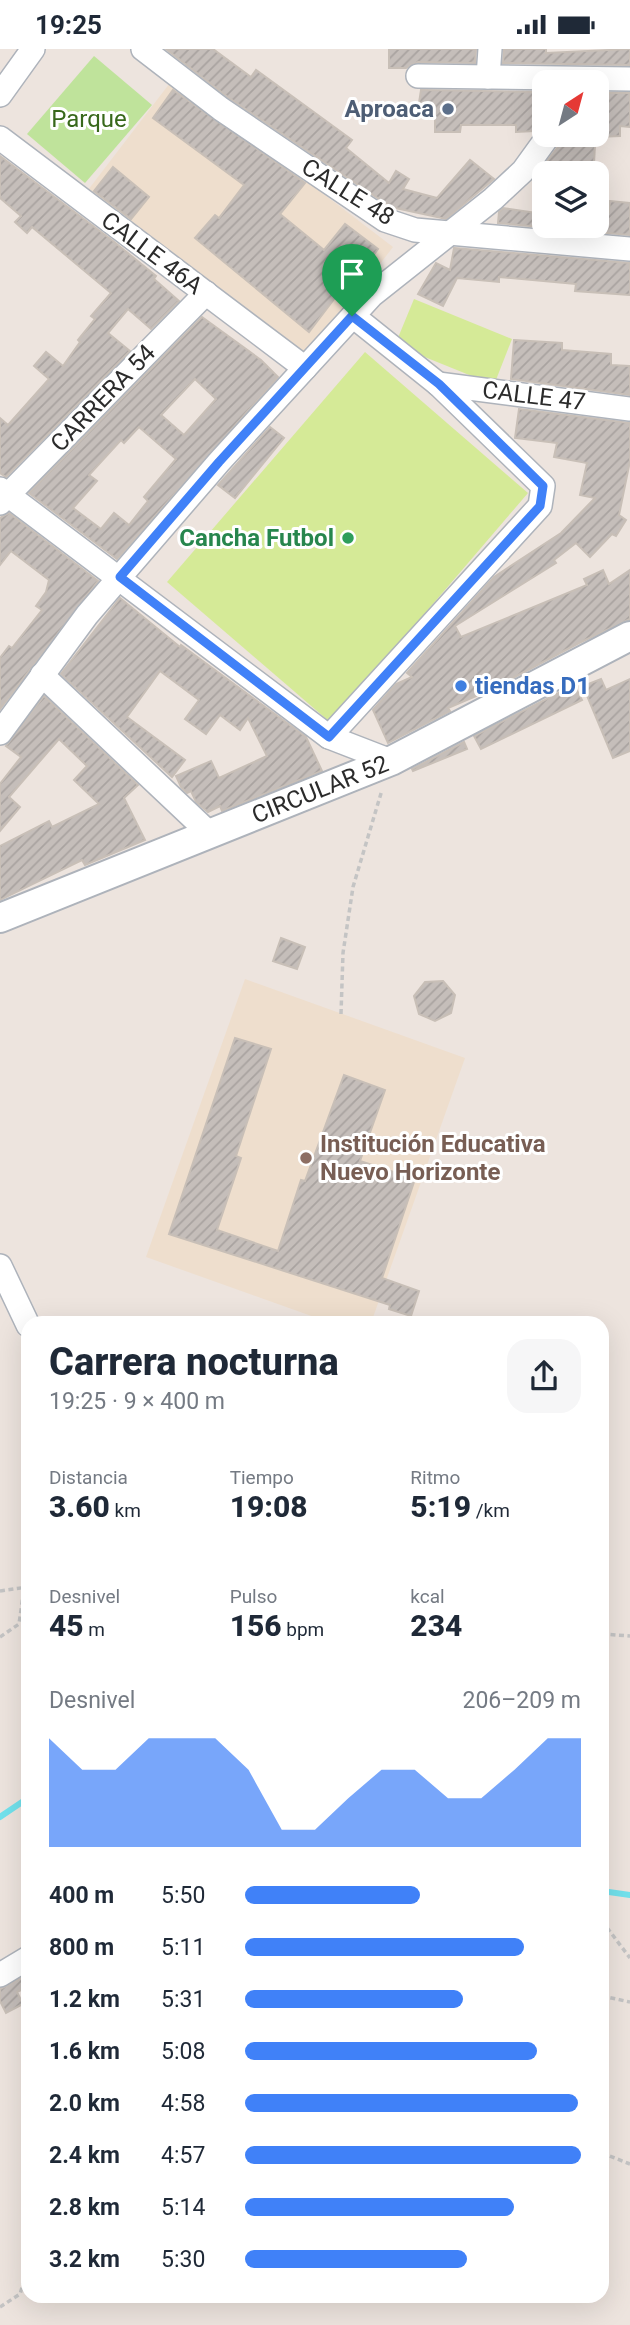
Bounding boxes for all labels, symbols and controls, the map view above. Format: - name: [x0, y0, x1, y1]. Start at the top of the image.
- text: 19:25: [35, 10, 102, 40]
- north arrow: [532, 70, 609, 147]
- map controls: [532, 70, 609, 238]
- place label: Aproaca: [345, 95, 434, 123]
- marker: Aproaca: [440, 101, 456, 117]
- park label: Parque: [51, 105, 127, 133]
- street label: CALLE 48: [297, 153, 399, 231]
- button: layers: [532, 161, 609, 238]
- street label: CALLE 46A: [96, 206, 208, 300]
- pin: [322, 244, 382, 316]
- icon: arrive: [333, 255, 371, 293]
- street label: CARRERA 54: [45, 339, 161, 457]
- street label: CALLE 47: [481, 376, 587, 416]
- place label: Cancha Futbol: [179, 524, 334, 552]
- marker: Cancha Futbol: [340, 530, 356, 546]
- place label: tiendas D1: [475, 672, 590, 700]
- marker: tiendas D1: [453, 678, 469, 694]
- street label: CIRCULAR 52: [248, 749, 393, 829]
- place label: Institución Educativa Nuevo Horizonte: [320, 1130, 546, 1186]
- marker: Institución Educativa Nuevo Horizonte: [298, 1150, 314, 1166]
- button: share: [507, 1339, 581, 1413]
- text: Carrera nocturna: [49, 1340, 339, 1384]
- text: 19:25 · 9 × 400 m: [49, 1388, 225, 1415]
- text: Distancia: [49, 1466, 128, 1489]
- text: Tiempo: [230, 1466, 294, 1489]
- text: Ritmo: [410, 1466, 460, 1489]
- text: 3.60: [49, 1489, 110, 1524]
- text: 19:08: [230, 1489, 308, 1524]
- text: 5:19: [410, 1489, 471, 1524]
- text: km: [110, 1499, 141, 1522]
- text: /km: [471, 1499, 510, 1522]
- text: Desnivel: [49, 1585, 120, 1608]
- text: Pulso: [230, 1585, 277, 1608]
- text: kcal: [410, 1585, 445, 1608]
- text: 45: [49, 1608, 84, 1643]
- text: 156: [230, 1608, 282, 1643]
- text: 234: [410, 1608, 462, 1643]
- text: m: [84, 1618, 105, 1641]
- text: bpm: [282, 1618, 324, 1641]
- text: Desnivel: [49, 1687, 135, 1714]
- text: 206–209 m: [462, 1687, 581, 1714]
- text: 400 m: [49, 1882, 114, 1909]
- text: 5:50: [161, 1882, 205, 1909]
- text: 800 m: [49, 1934, 114, 1961]
- text: 5:11: [161, 1934, 205, 1961]
- text: 1.2 km: [49, 1986, 120, 2013]
- text: 5:31: [161, 1986, 205, 2013]
- text: 1.6 km: [49, 2038, 120, 2065]
- text: 5:08: [161, 2038, 205, 2065]
- text: 2.0 km: [49, 2090, 120, 2117]
- text: 4:58: [161, 2090, 205, 2117]
- text: 2.4 km: [49, 2142, 120, 2169]
- text: 4:57: [161, 2142, 205, 2169]
- text: 2.8 km: [49, 2194, 120, 2221]
- text: 5:14: [161, 2194, 205, 2221]
- text: 3.2 km: [49, 2246, 120, 2273]
- text: 5:30: [161, 2246, 205, 2273]

